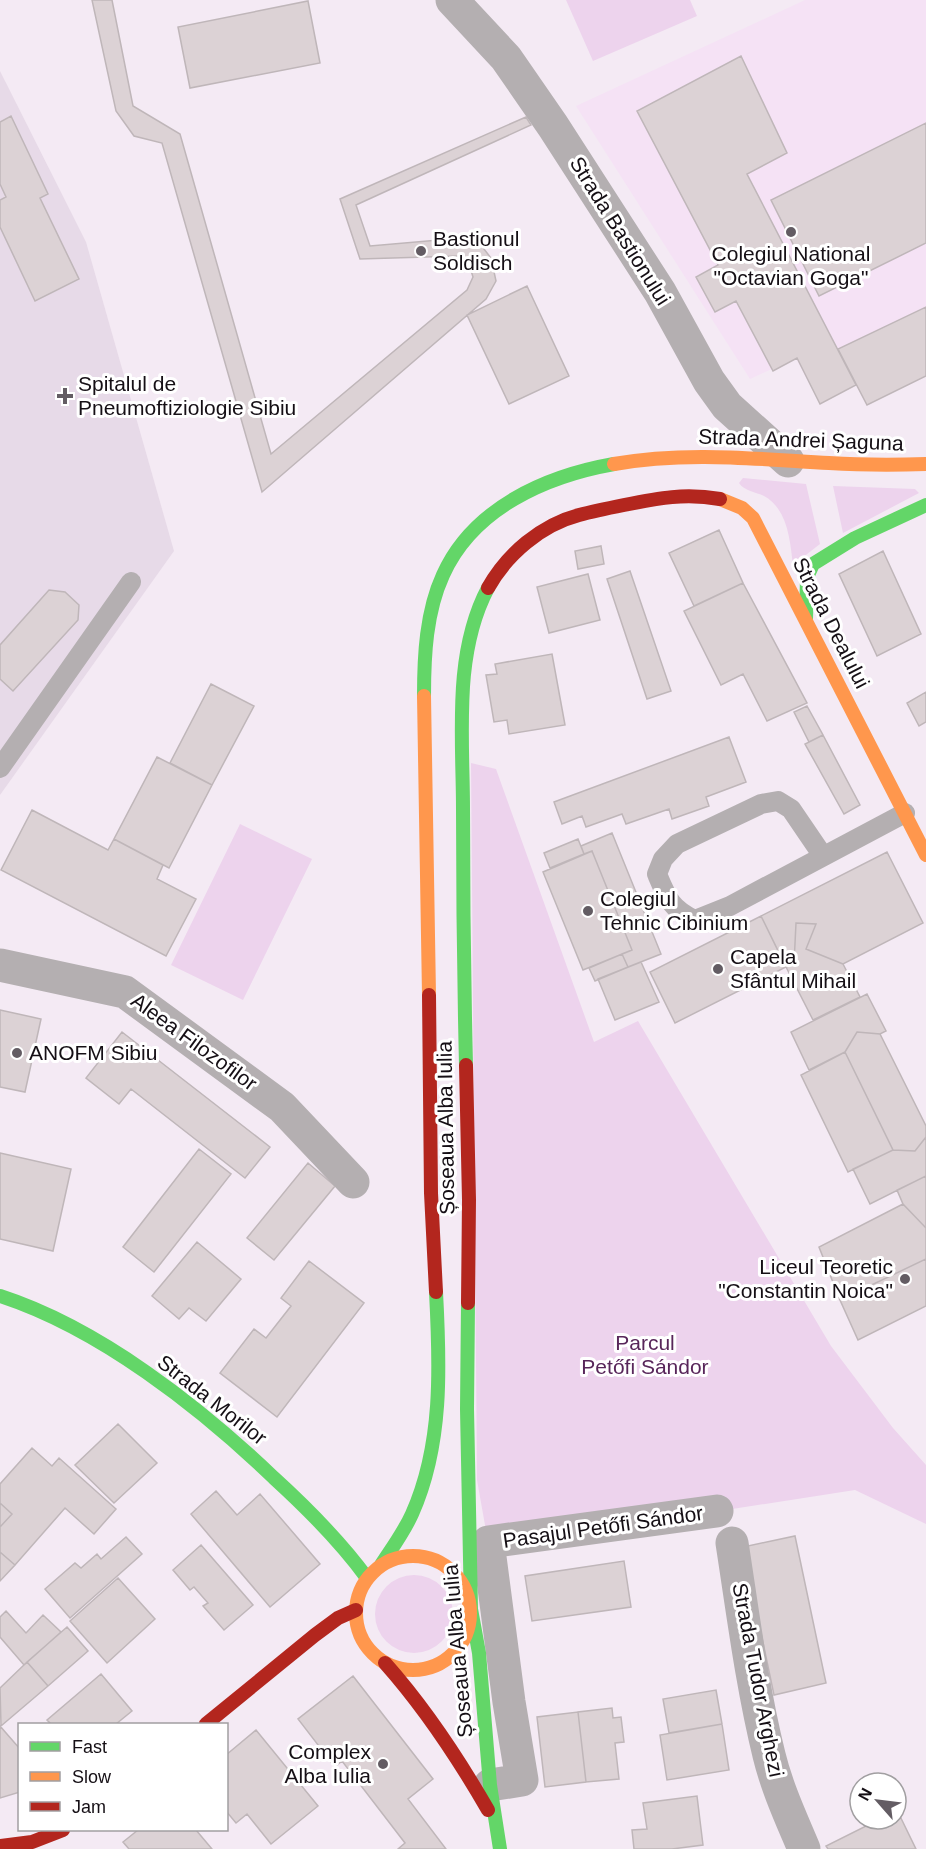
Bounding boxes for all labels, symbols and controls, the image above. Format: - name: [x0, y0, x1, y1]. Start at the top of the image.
- street label: Strada Bastionului: [566, 152, 675, 309]
- marker: Colegiul National "Octavian Goga": [784, 225, 798, 239]
- place label: Bastionul Soldisch: [433, 227, 519, 274]
- place label: Colegiul National "Octavian Goga": [712, 242, 870, 289]
- marker: Bastionul Soldisch: [414, 244, 428, 258]
- place label: Spitalul de Pneumoftiziologie Sibiu: [78, 372, 296, 419]
- marker: Spitalul de Pneumoftiziologie Sibiu: [56, 387, 74, 405]
- street label: Strada Andrei Șaguna: [698, 424, 904, 455]
- street label: Strada Dealului: [789, 554, 874, 692]
- place label: Colegiul Tehnic Cibinium: [600, 887, 748, 934]
- marker: Colegiul Tehnic Cibinium: [581, 904, 595, 918]
- place label: Capela Sfântul Mihail: [730, 945, 856, 992]
- marker: Capela Sfântul Mihail: [711, 962, 725, 976]
- street label: Aleea Filozofilor: [127, 988, 261, 1095]
- place label: ANOFM Sibiu: [29, 1041, 157, 1064]
- street label: Șoseaua Alba Iulia: [432, 1041, 459, 1215]
- marker: ANOFM Sibiu: [10, 1046, 24, 1060]
- place label: Liceul Teoretic "Constantin Noica": [718, 1255, 893, 1302]
- marker: Liceul Teoretic "Constantin Noica": [898, 1272, 912, 1286]
- park label: Parcul Petőfi Sándor: [581, 1331, 709, 1378]
- street label: Strada Morilor: [153, 1350, 271, 1449]
- street label: Pasajul Petőfi Sándor: [501, 1501, 705, 1552]
- street label: Șoseaua Alba Iulia: [438, 1563, 477, 1739]
- street label: Strada Tudor Arghezi: [728, 1581, 789, 1779]
- legend: [18, 1723, 228, 1831]
- text: Fast: [72, 1737, 107, 1757]
- place label: Complex Alba Iulia: [285, 1740, 371, 1787]
- marker: Complex Alba Iulia: [376, 1757, 390, 1771]
- text: Slow: [72, 1767, 112, 1787]
- north arrow: [848, 1771, 908, 1831]
- text: N: [855, 1785, 875, 1803]
- text: Jam: [72, 1797, 106, 1817]

